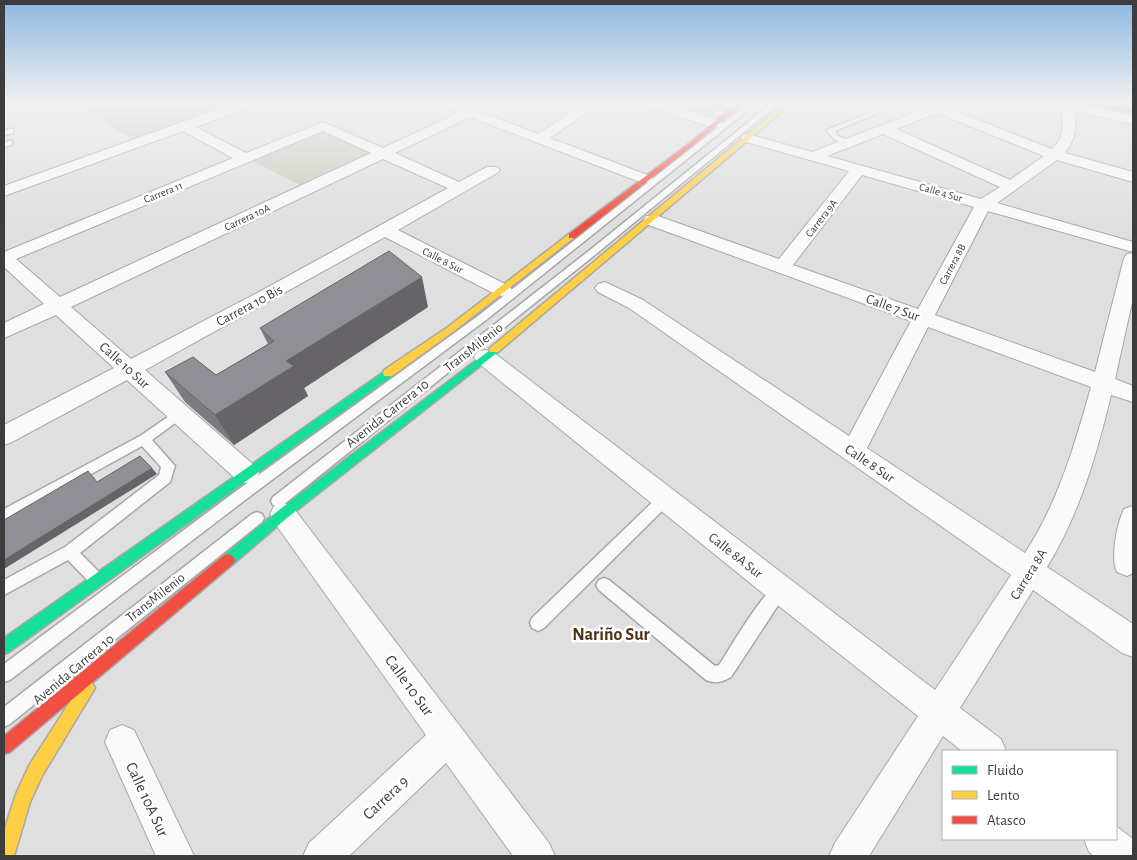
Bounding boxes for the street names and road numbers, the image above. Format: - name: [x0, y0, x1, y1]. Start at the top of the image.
- street label: Carrera 11: [142, 180, 184, 205]
- street label: Calle 4 Sur: [918, 181, 964, 204]
- street label: Carrera 9A: [803, 197, 840, 239]
- street label: Carrera 10A: [223, 202, 272, 233]
- street label: Carrera 8B: [937, 242, 968, 286]
- street label: Calle 8 Sur: [420, 245, 465, 276]
- street label: Carrera 10 Bis: [214, 283, 285, 329]
- street label: Calle 7 Sur: [864, 292, 922, 324]
- street label: TransMilenio: [441, 320, 506, 375]
- street label: Calle 10 Sur: [97, 340, 152, 392]
- street label: Avenida Carrera 10: [343, 377, 432, 450]
- street label: Calle 8 Sur: [842, 442, 897, 486]
- street label: Calle 8A Sur: [706, 530, 766, 581]
- street label: Carrera 8A: [1008, 547, 1050, 602]
- street label: TransMilenio: [123, 570, 188, 625]
- street label: Avenida Carrera 10: [30, 632, 117, 708]
- street label: Calle 10 Sur: [382, 652, 437, 720]
- street label: Calle 10A Sur: [123, 760, 172, 840]
- street label: Carrera 9: [360, 773, 412, 823]

